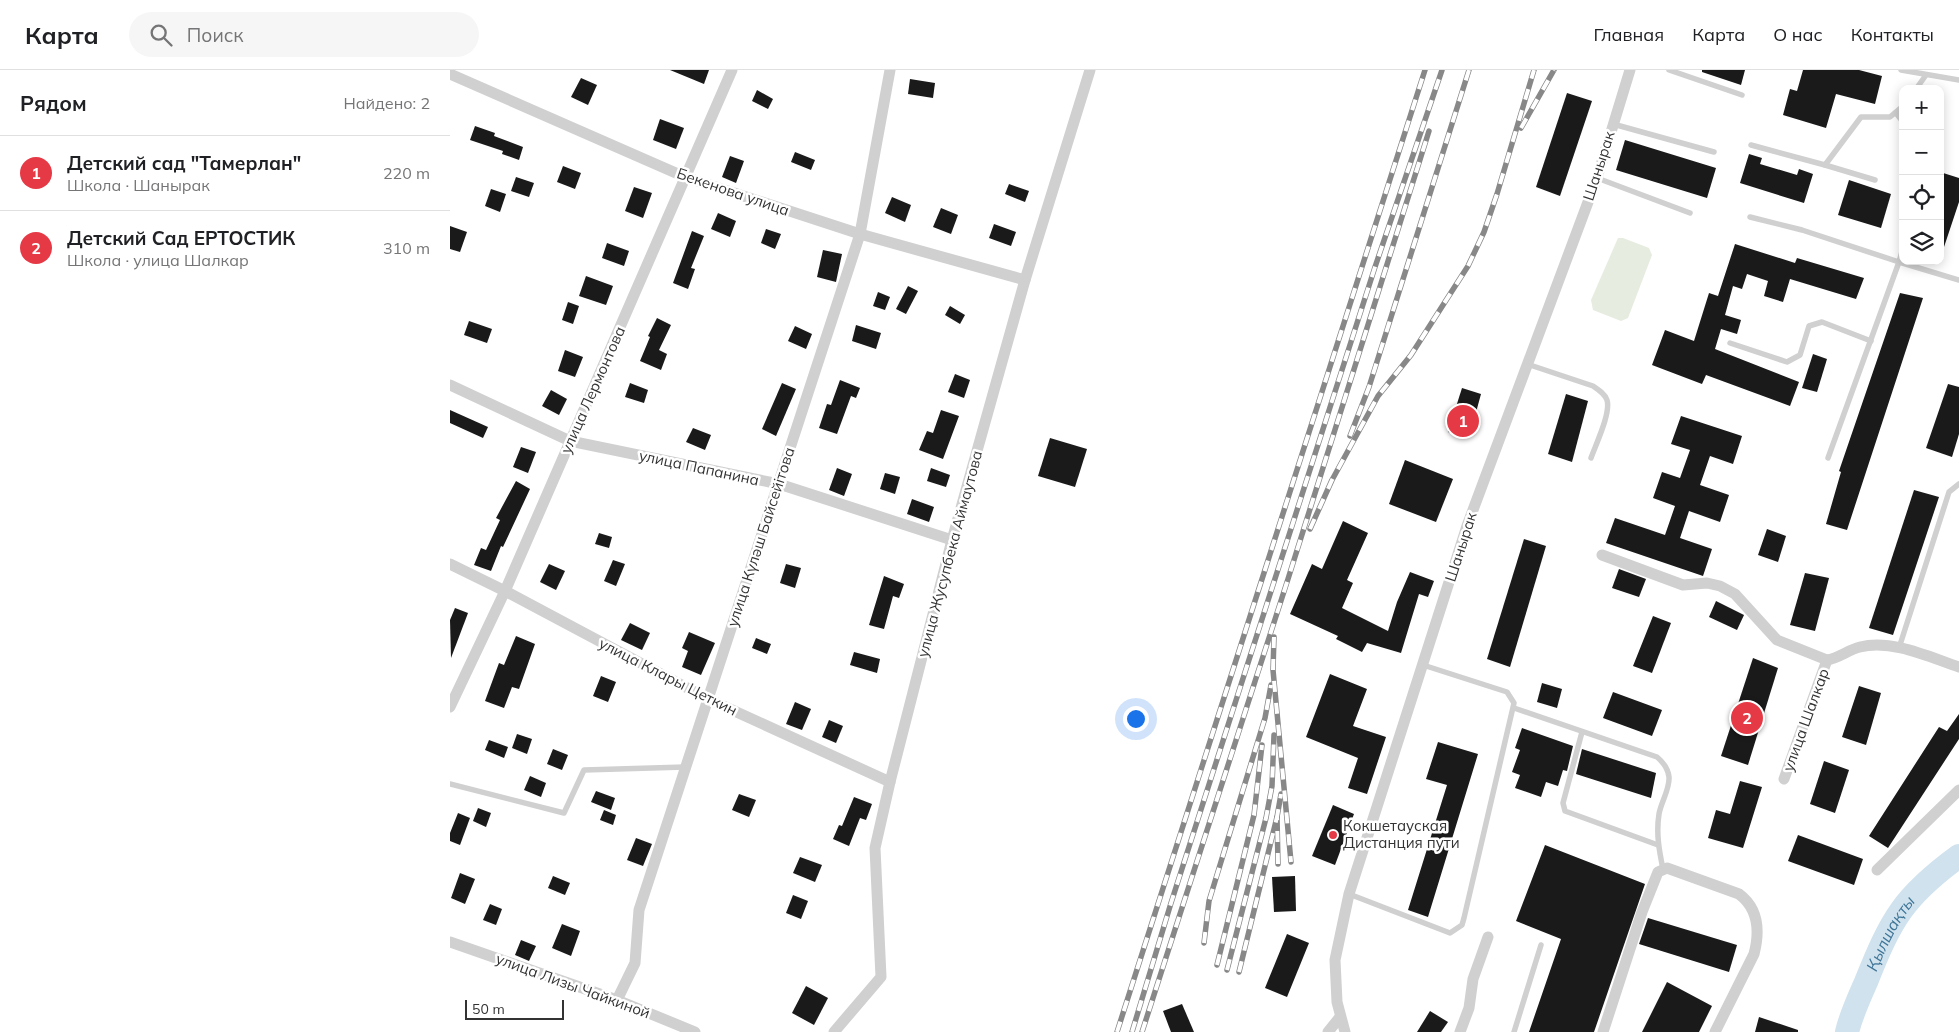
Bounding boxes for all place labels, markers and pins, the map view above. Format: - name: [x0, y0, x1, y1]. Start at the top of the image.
- pin: 1: [1447, 402, 1479, 440]
- pin: 2: [1731, 699, 1763, 737]
- place label: Кокшетауская Дистанция пути: [1343, 816, 1460, 852]
- marker: Кокшетауская Дистанция пути: [1327, 829, 1339, 841]

